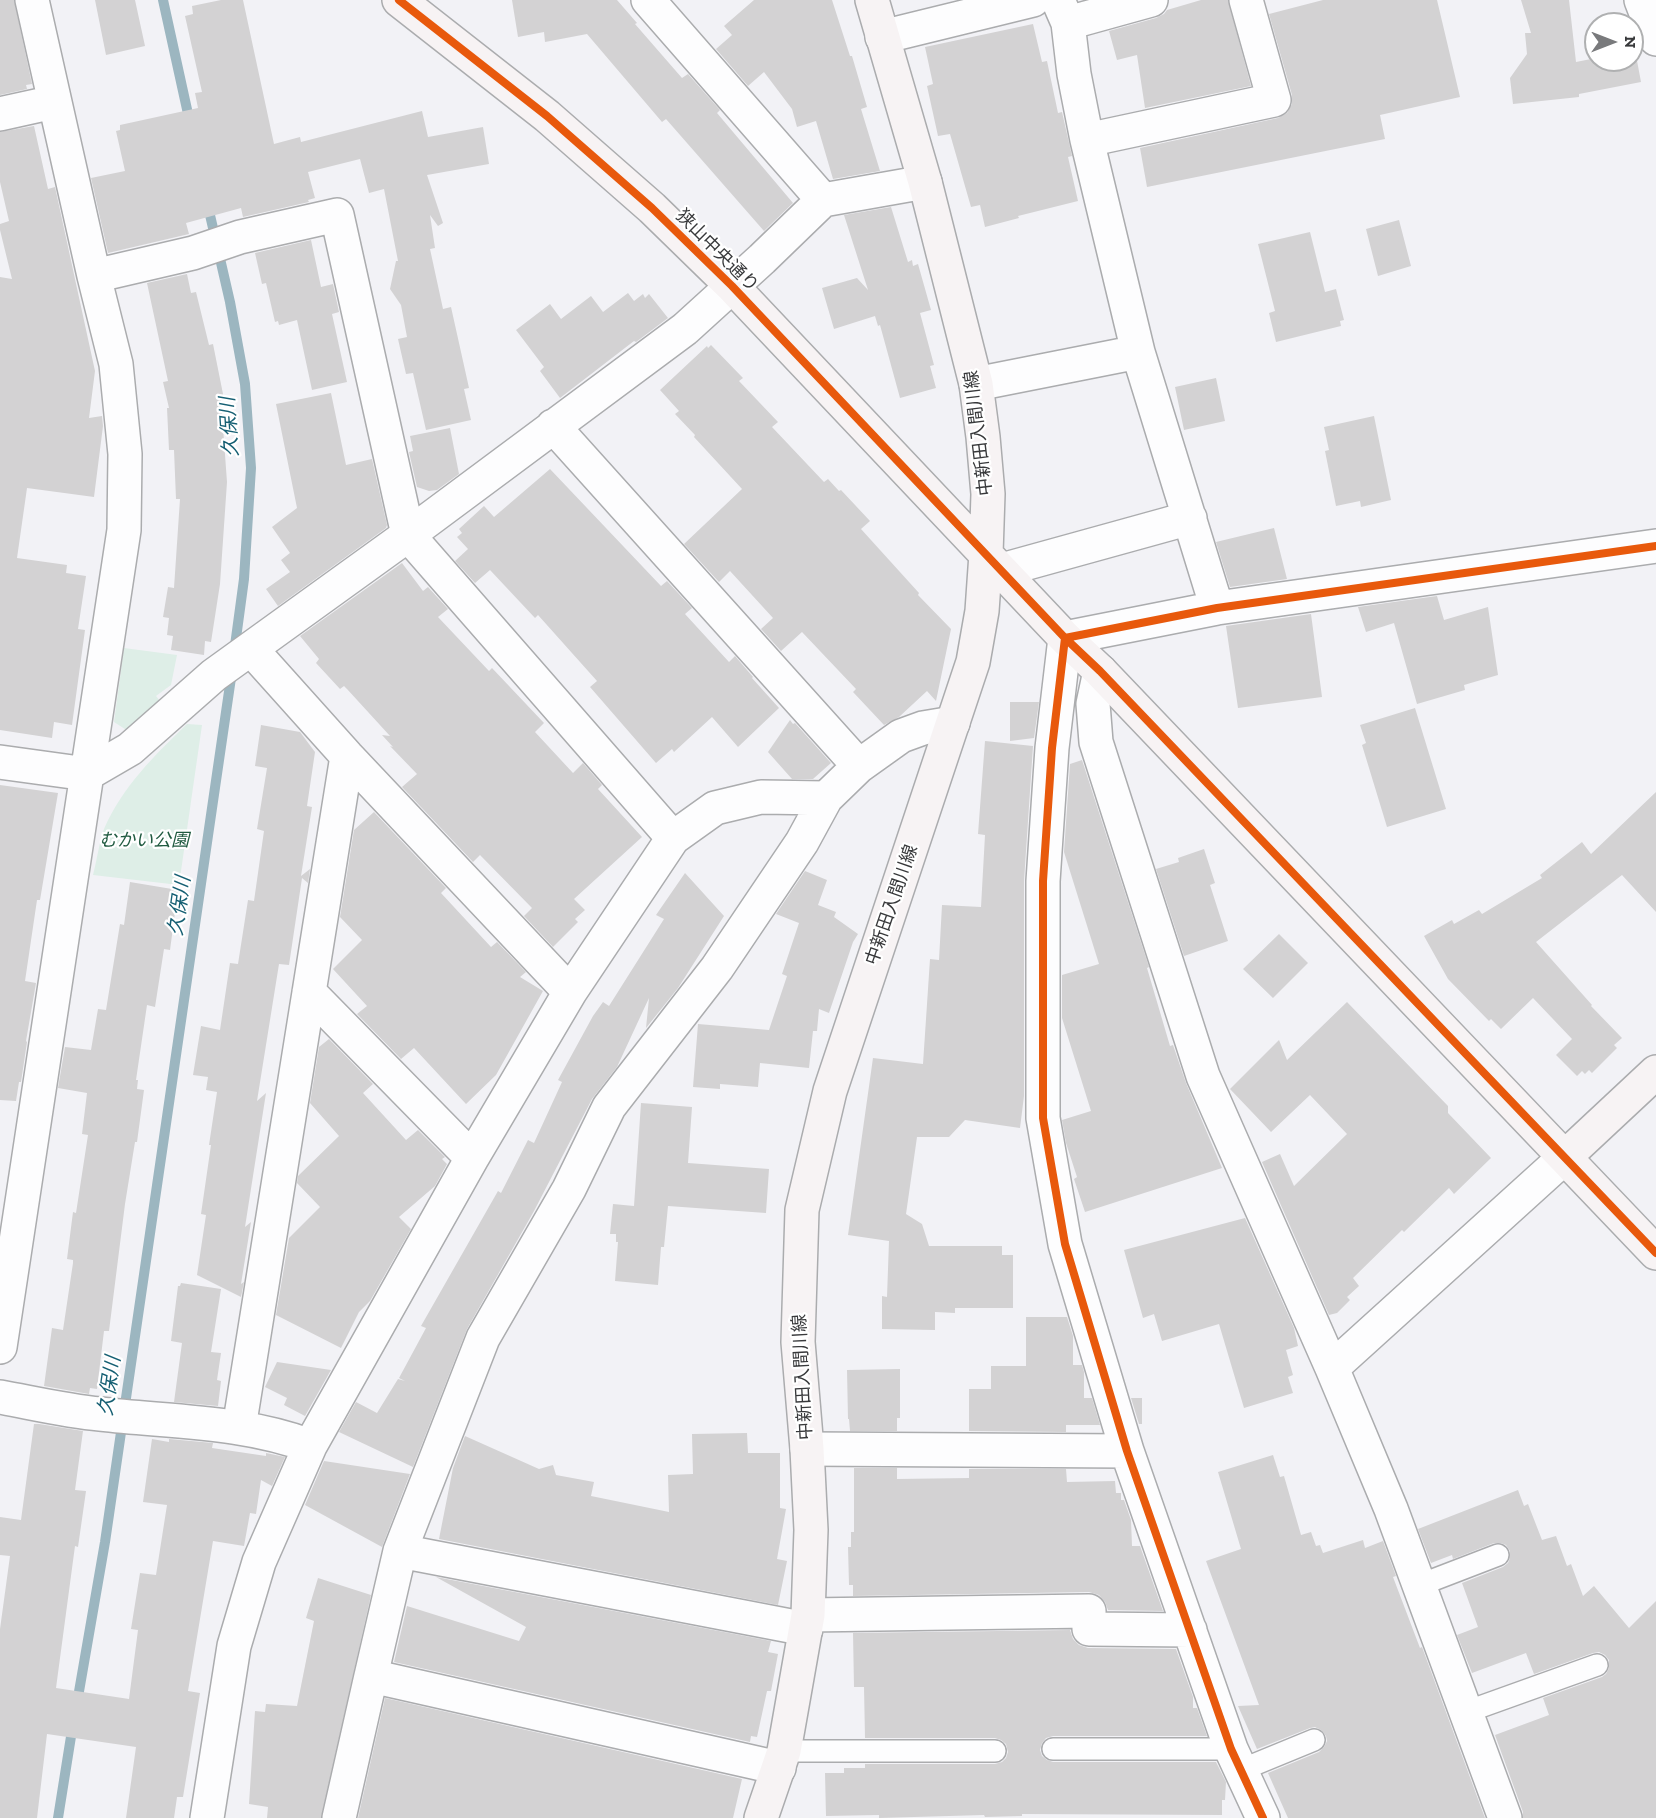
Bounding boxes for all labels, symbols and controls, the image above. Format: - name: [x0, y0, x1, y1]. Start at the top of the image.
- north arrow: [1584, 12, 1644, 72]
- text: N: [1621, 36, 1640, 48]
- street label: 狭山中央通り: [671, 205, 763, 297]
- street label: 中新田入間川線: [961, 369, 997, 497]
- water label: 久保川: [216, 396, 244, 458]
- park label: むかい公園: [99, 830, 189, 852]
- street label: 中新田入間川線: [861, 842, 923, 968]
- water label: 久保川: [164, 875, 196, 937]
- street label: 中新田入間川線: [789, 1314, 817, 1440]
- water label: 久保川: [94, 1355, 126, 1417]

